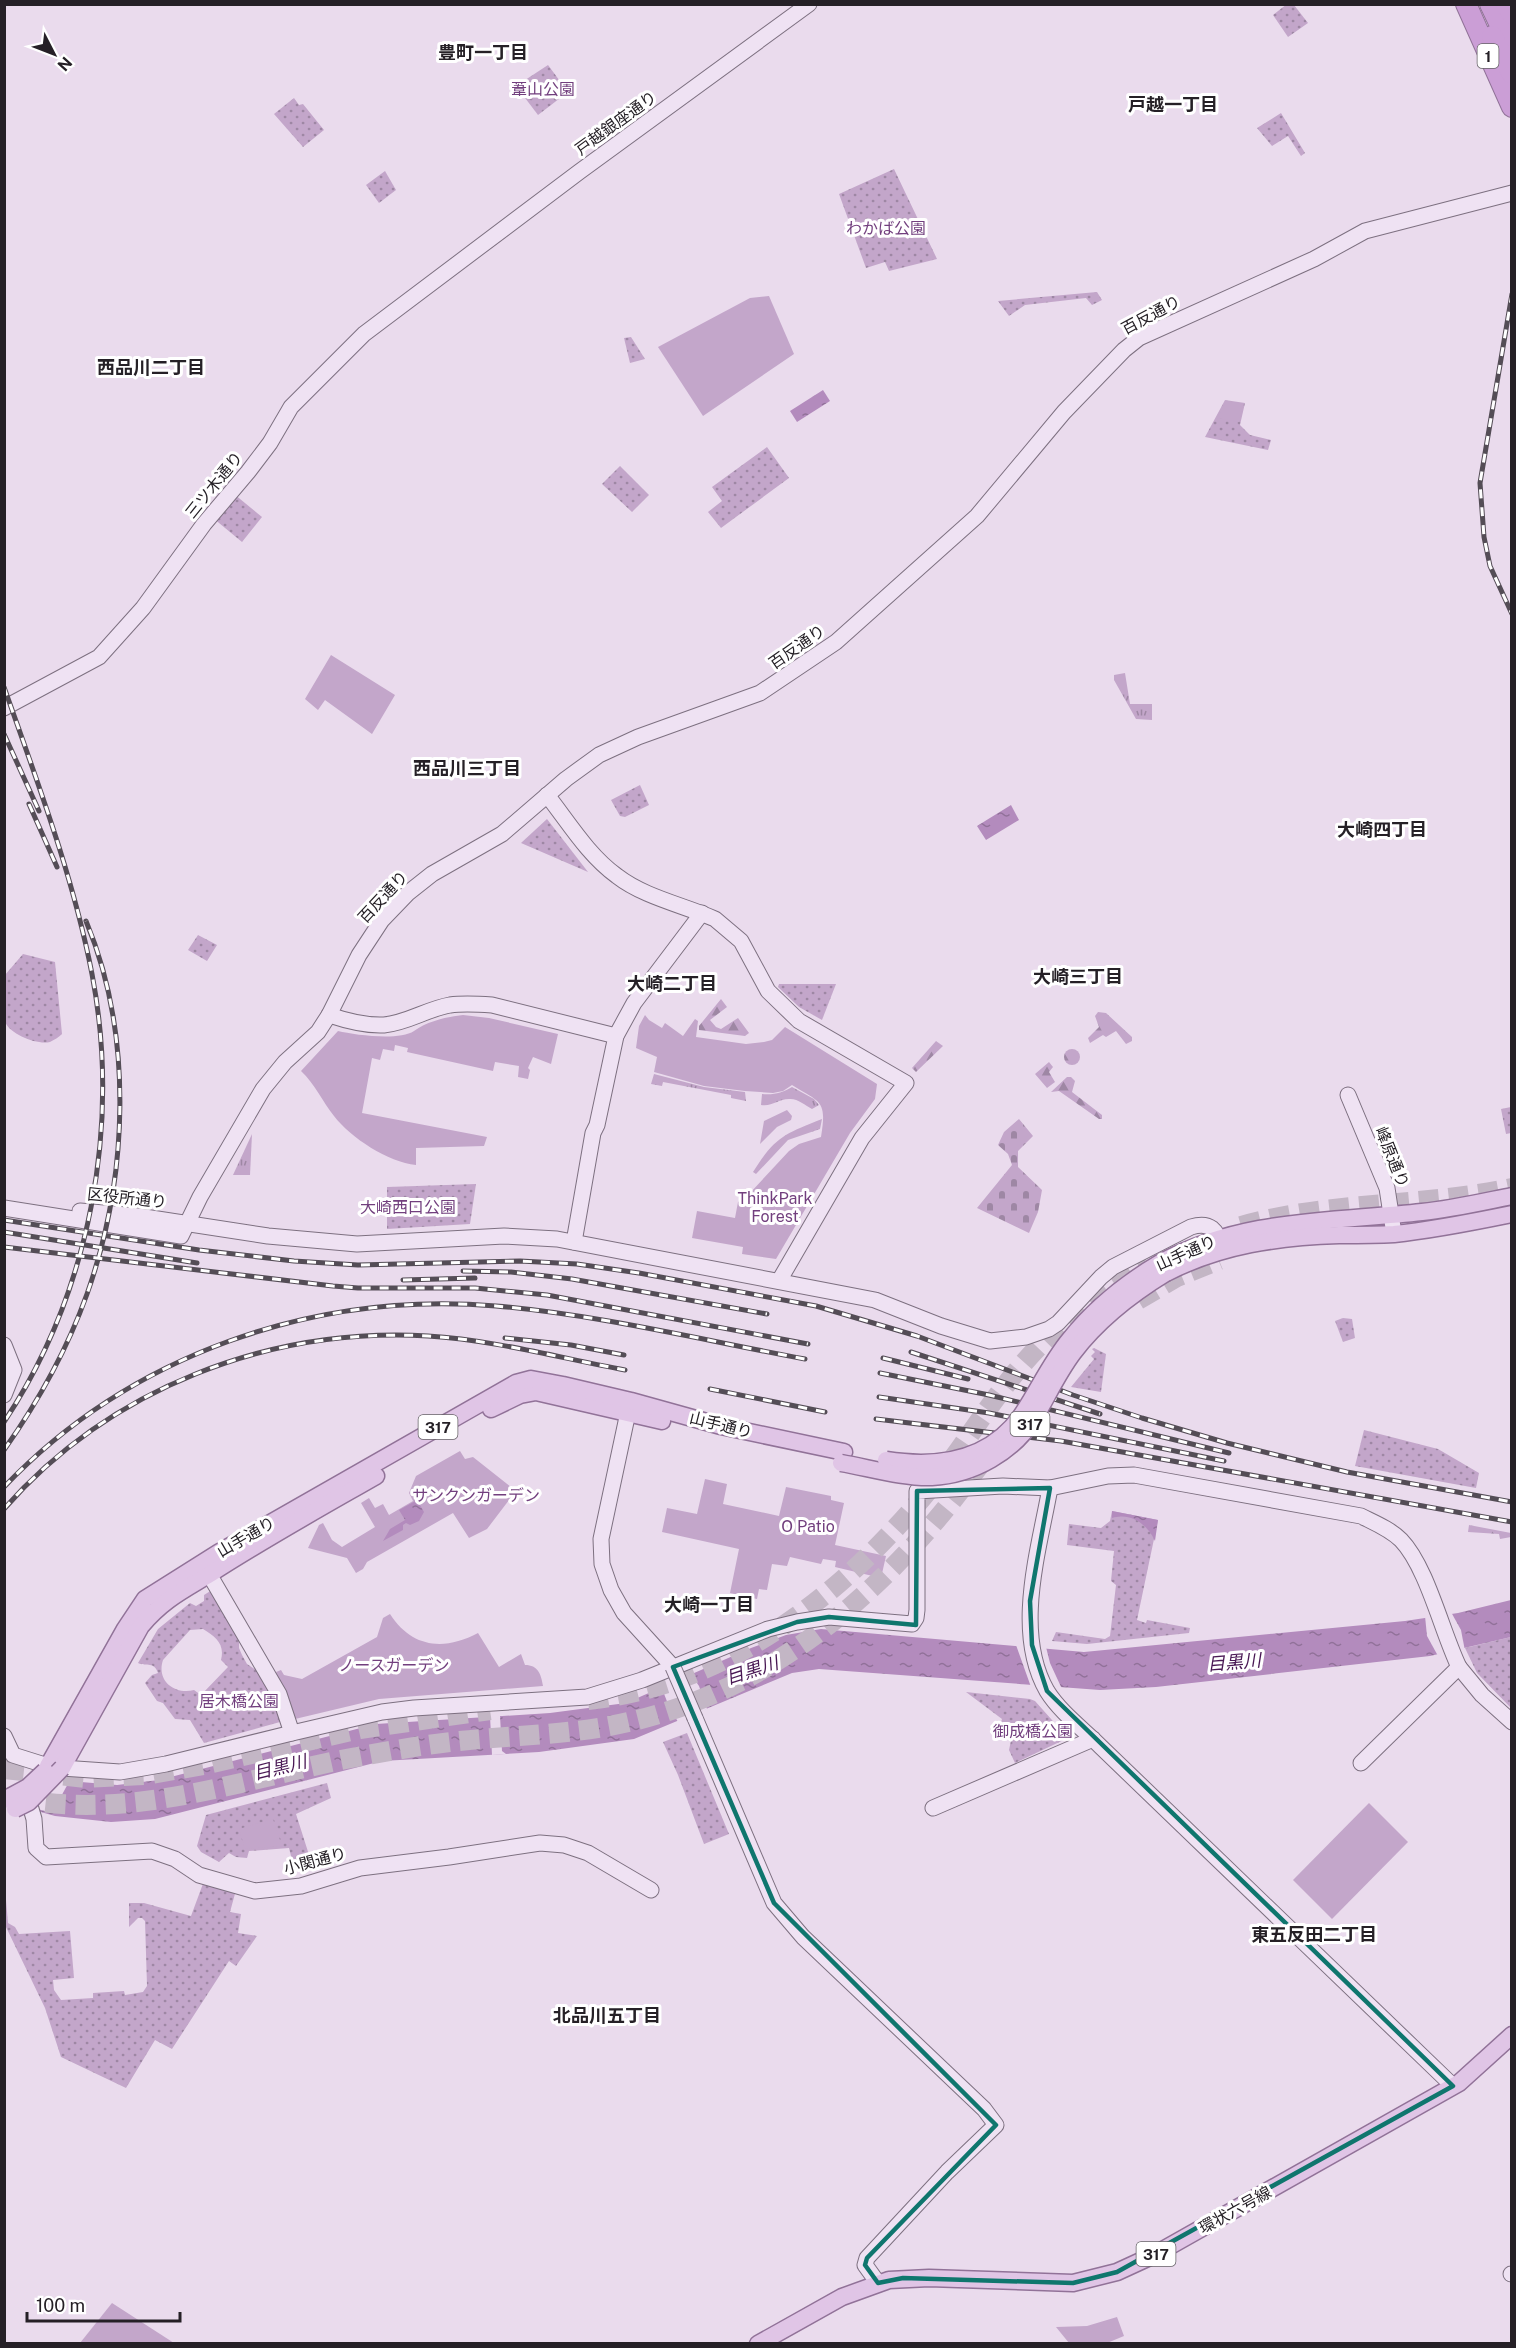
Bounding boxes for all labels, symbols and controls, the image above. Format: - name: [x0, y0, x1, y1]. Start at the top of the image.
- north arrow: [24, 24, 84, 84]
- district label: 豊町一丁目: [438, 42, 528, 63]
- road number: 1: [1478, 44, 1498, 68]
- text: N: [54, 53, 76, 75]
- park label: 葦山公園: [511, 80, 575, 99]
- street label: 戸越銀座通り: [572, 87, 660, 159]
- district label: 戸越一丁目: [1128, 94, 1218, 115]
- park label: わかば公園: [846, 219, 926, 238]
- street label: 百反通り: [1118, 292, 1184, 338]
- district label: 西品川二丁目: [97, 357, 205, 378]
- street label: 三ツ木通り: [181, 448, 247, 522]
- street label: 百反通り: [765, 621, 829, 673]
- district label: 西品川三丁目: [413, 758, 521, 779]
- district label: 大崎四丁目: [1337, 819, 1427, 840]
- street label: 百反通り: [354, 867, 412, 927]
- district label: 大崎三丁目: [1033, 966, 1123, 987]
- district label: 大崎二丁目: [627, 973, 717, 994]
- street label: 峰原通り: [1371, 1124, 1413, 1190]
- street label: 区役所通り: [86, 1184, 168, 1212]
- park label: ThinkPark Forest: [737, 1189, 813, 1226]
- park label: 大崎西口公園: [360, 1198, 456, 1217]
- street label: 山手通り: [1153, 1231, 1219, 1275]
- street label: 山手通り: [688, 1408, 754, 1442]
- road number: 317: [1010, 1412, 1050, 1436]
- road number: 317: [418, 1415, 458, 1439]
- park label: サンクンガーデン: [412, 1486, 540, 1505]
- street label: 山手通り: [214, 1513, 278, 1561]
- park label: O Patio: [781, 1517, 835, 1536]
- district label: 大崎一丁目: [664, 1594, 754, 1615]
- water label: 目黒川: [1206, 1649, 1264, 1675]
- water label: 目黒川: [723, 1651, 783, 1688]
- park label: ノースガーデン: [338, 1656, 450, 1675]
- park label: 居木橋公園: [199, 1692, 279, 1711]
- park label: 御成橋公園: [993, 1722, 1073, 1741]
- water label: 目黒川: [251, 1750, 311, 1784]
- street label: 小関通り: [282, 1844, 348, 1878]
- district label: 東五反田二丁目: [1251, 1924, 1377, 1945]
- district label: 北品川五丁目: [553, 2005, 661, 2026]
- street label: 環状六号線: [1195, 2182, 1275, 2238]
- road number: 317: [1136, 2242, 1176, 2266]
- scale bar: [27, 2285, 180, 2323]
- text: 100 m: [36, 2295, 85, 2316]

